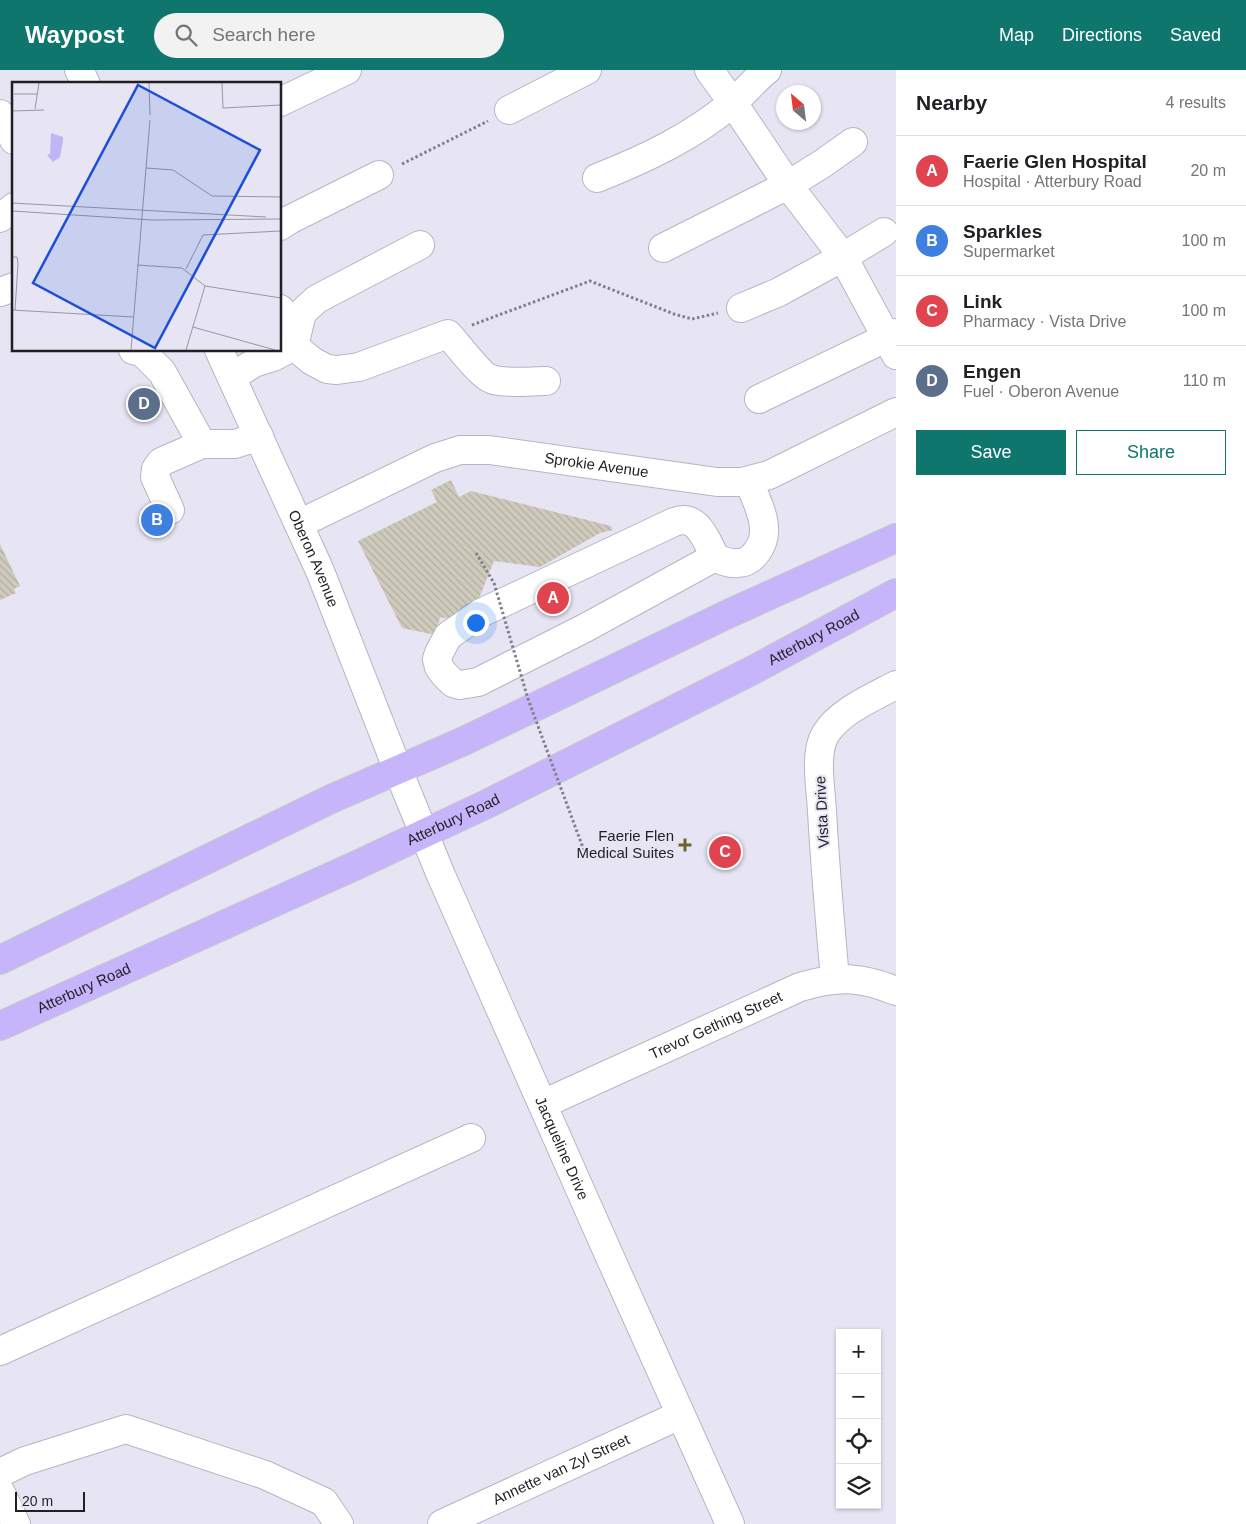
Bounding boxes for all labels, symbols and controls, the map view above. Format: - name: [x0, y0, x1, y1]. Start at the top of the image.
- search box: [154, 13, 504, 58]
- text: Waypost: [25, 21, 124, 48]
- icon: search: [172, 21, 200, 49]
- text: Search here: [212, 24, 316, 45]
- text: Map: [999, 25, 1034, 45]
- text: Directions: [1062, 25, 1142, 45]
- text: Saved: [1170, 25, 1221, 45]
- inset map: [12, 82, 281, 351]
- north arrow: [776, 85, 821, 130]
- text: Nearby: [916, 91, 987, 114]
- text: 4 results: [1166, 94, 1226, 111]
- text: Faerie Glen Hospital: [963, 151, 1147, 172]
- text: A: [926, 162, 938, 179]
- text: 20 m: [1190, 162, 1226, 179]
- text: Hospital · Atterbury Road: [963, 173, 1142, 190]
- text: Sparkles: [963, 221, 1042, 242]
- text: B: [926, 232, 938, 249]
- text: 100 m: [1182, 232, 1226, 249]
- text: Supermarket: [963, 243, 1055, 260]
- text: Link: [963, 291, 1002, 312]
- text: C: [926, 302, 938, 319]
- text: 100 m: [1182, 302, 1226, 319]
- text: Pharmacy · Vista Drive: [963, 313, 1126, 330]
- text: Engen: [963, 361, 1021, 382]
- text: D: [926, 372, 938, 389]
- text: 110 m: [1183, 372, 1226, 389]
- text: Fuel · Oberon Avenue: [963, 383, 1119, 400]
- pin: D: [128, 385, 160, 423]
- button: Save: [916, 430, 1066, 475]
- button: Share: [1076, 430, 1226, 475]
- street label: Sprokie Avenue: [544, 449, 650, 480]
- pin: B: [141, 501, 173, 539]
- street label: Oberon Avenue: [285, 507, 342, 609]
- pin: A: [537, 579, 569, 617]
- street label: Atterbury Road: [765, 605, 862, 668]
- your location: [463, 610, 489, 636]
- street label: Vista Drive: [811, 776, 832, 849]
- street label: Atterbury Road: [404, 790, 502, 848]
- place label: Faerie Flen Medical Suites: [576, 827, 674, 861]
- pin: C: [709, 833, 741, 871]
- marker: Faerie Flen Medical Suites: [678, 838, 692, 852]
- street label: Atterbury Road: [34, 959, 133, 1016]
- street label: Trevor Gething Street: [647, 987, 785, 1062]
- street label: Jacqueline Drive: [532, 1094, 592, 1202]
- map controls: [836, 1329, 881, 1509]
- button: +: [836, 1329, 881, 1374]
- button: −: [836, 1374, 881, 1419]
- button: locate: [836, 1419, 881, 1464]
- street label: Annette van Zyl Street: [490, 1430, 633, 1508]
- button: layers: [836, 1464, 881, 1509]
- scale bar: [15, 1489, 85, 1512]
- text: 20 m: [22, 1493, 53, 1509]

